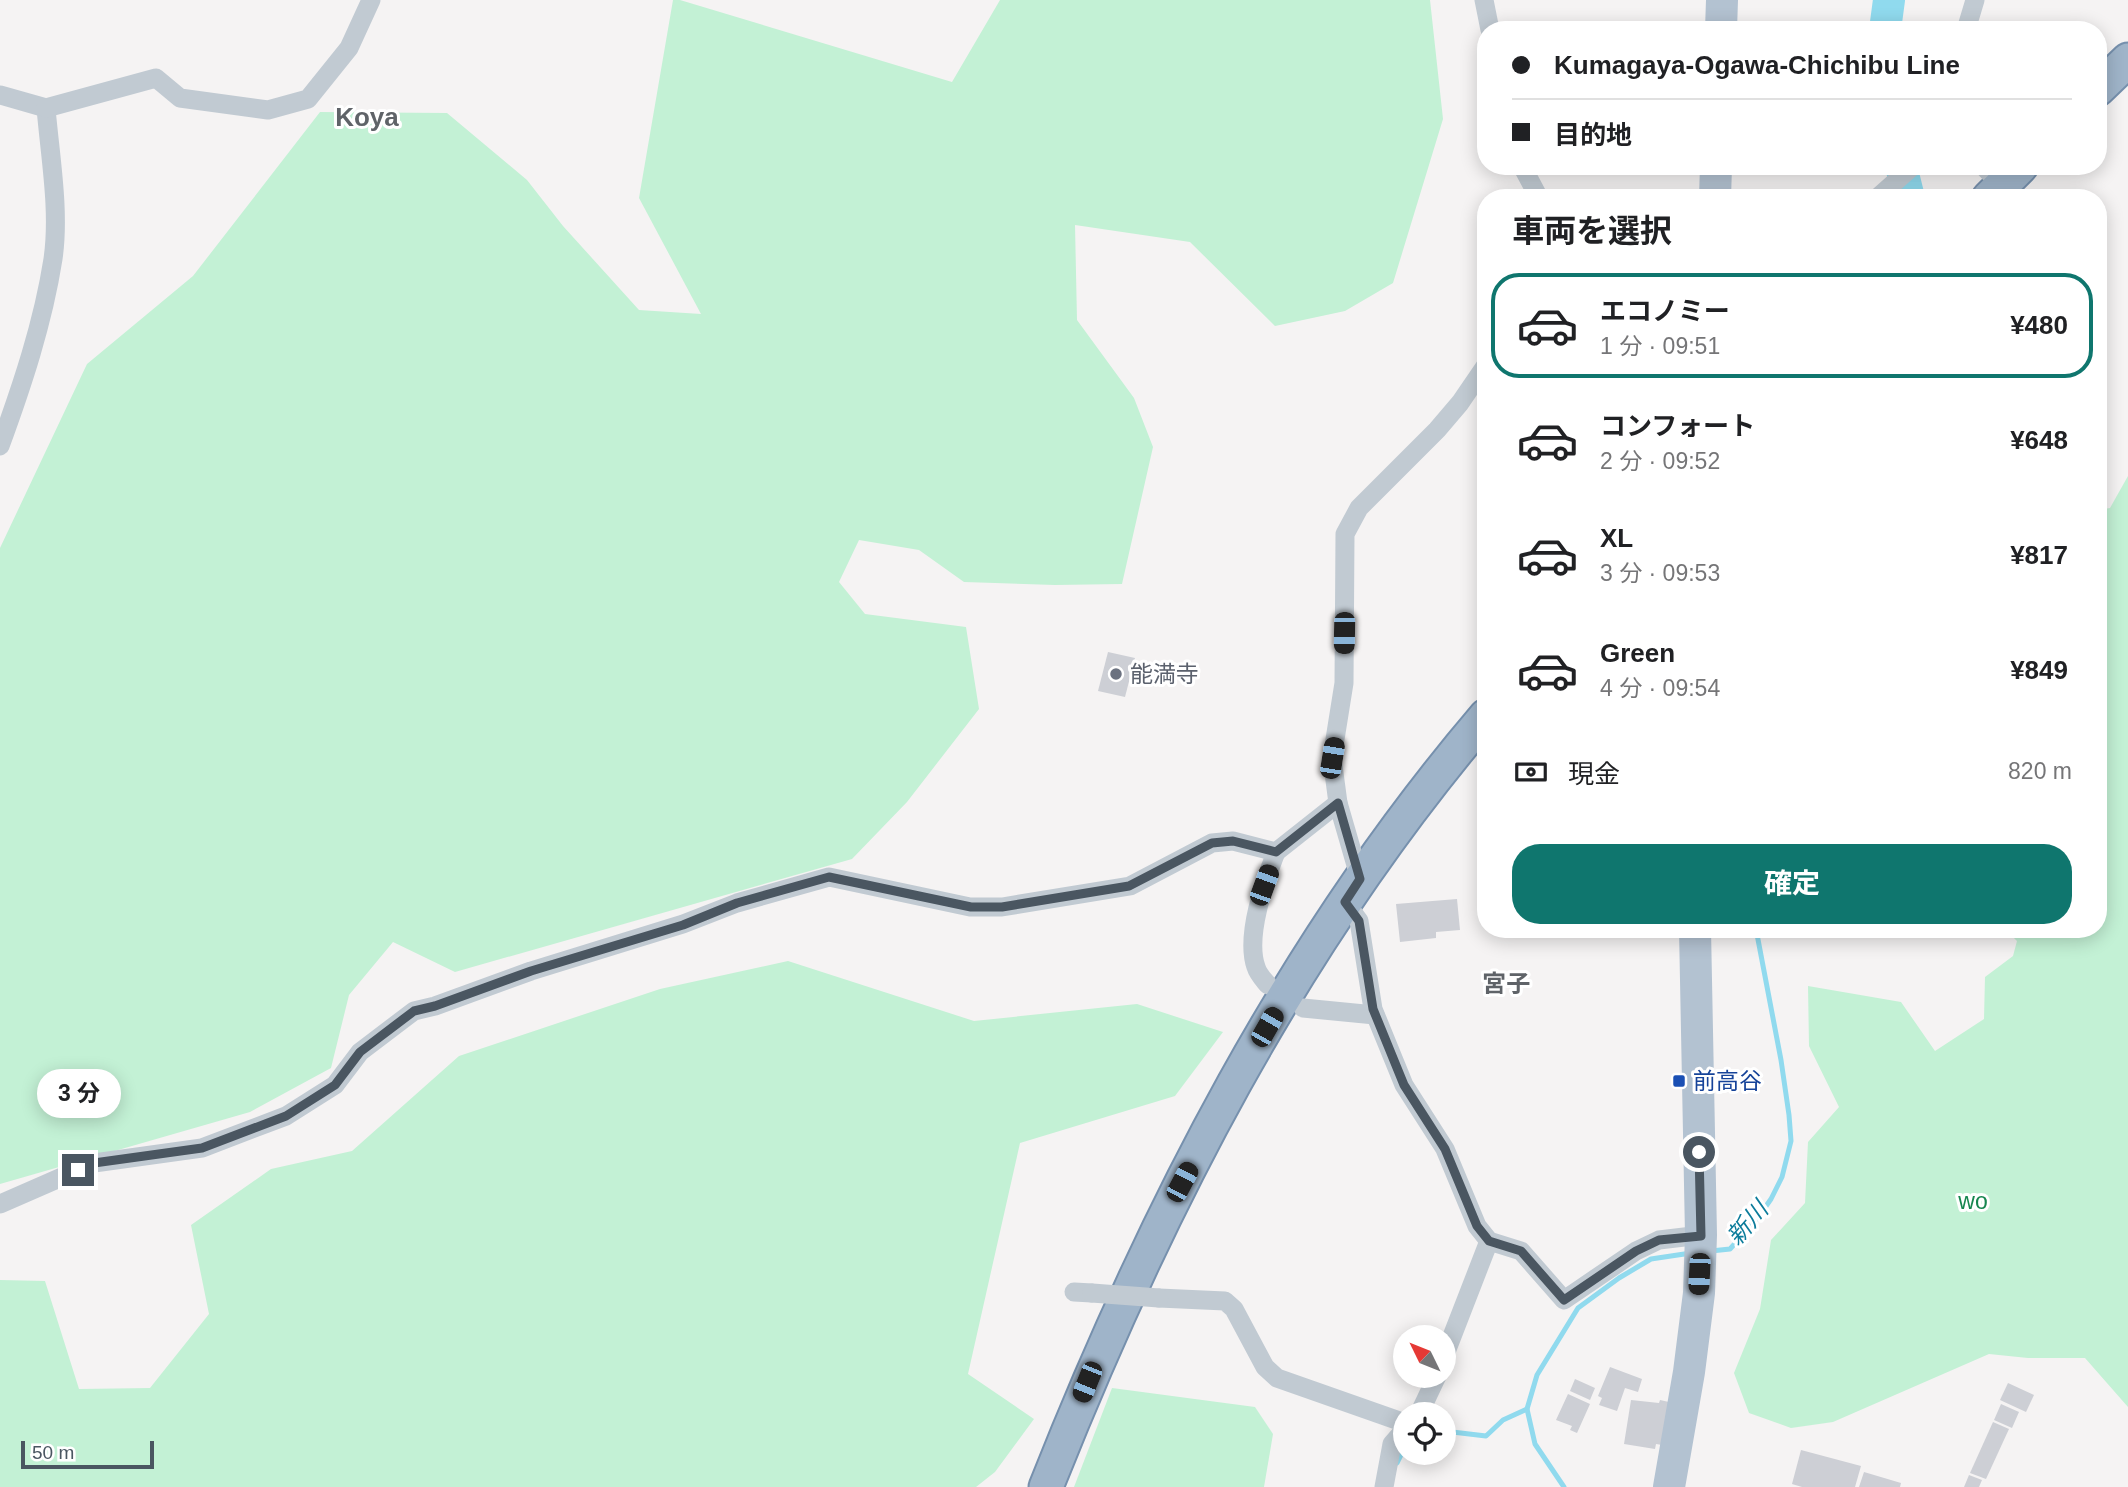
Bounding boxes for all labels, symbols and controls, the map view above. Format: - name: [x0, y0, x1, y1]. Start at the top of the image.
- text: Kumagaya-Ogawa-Chichibu Line: [1554, 50, 1960, 80]
- district label: Koya: [335, 102, 399, 132]
- text: 目的地: [1554, 120, 1632, 150]
- text: 車両を選択: [1512, 213, 1672, 249]
- icon: car: [1516, 294, 1579, 357]
- text: エコノミー: [1600, 296, 1730, 326]
- text: ¥480: [2010, 310, 2068, 340]
- text: 1 分 · 09:51: [1600, 333, 1720, 359]
- icon: car: [1516, 409, 1579, 472]
- text: コンフォート: [1600, 411, 1755, 441]
- text: ¥648: [2010, 425, 2068, 455]
- text: 2 分 · 09:52: [1600, 448, 1720, 474]
- text: XL: [1600, 523, 1633, 553]
- icon: car: [1516, 524, 1579, 587]
- text: ¥817: [2010, 540, 2068, 570]
- text: 3 分 · 09:53: [1600, 560, 1720, 586]
- car: [1334, 612, 1355, 654]
- text: Green: [1600, 638, 1675, 668]
- icon: car: [1516, 639, 1579, 702]
- text: ¥849: [2010, 655, 2068, 685]
- place label: 能満寺: [1130, 661, 1199, 687]
- marker: 能満寺: [1108, 666, 1124, 682]
- text: 4 分 · 09:54: [1600, 675, 1720, 701]
- car: [1319, 736, 1346, 780]
- icon: cash: [1512, 753, 1550, 791]
- text: 820 m: [2008, 758, 2072, 784]
- text: 現金: [1568, 759, 1620, 789]
- button: 確定: [1512, 844, 2072, 924]
- car: [1247, 862, 1282, 908]
- district label: 宮子: [1482, 970, 1530, 997]
- car: [1248, 1004, 1287, 1050]
- callout: 3 分: [36, 1068, 120, 1118]
- place label: 前高谷: [1693, 1068, 1762, 1094]
- marker: 前高谷: [1671, 1073, 1687, 1089]
- text: 3 分: [58, 1080, 100, 1106]
- route start: [1683, 1136, 1715, 1168]
- route end: [62, 1154, 94, 1186]
- car: [1163, 1159, 1202, 1205]
- park label: wo: [1957, 1188, 1988, 1214]
- water label: 新川: [1721, 1194, 1775, 1250]
- car: [1688, 1252, 1711, 1296]
- north arrow: [1393, 1325, 1456, 1388]
- map controls: [1393, 1325, 1456, 1465]
- car: [1070, 1359, 1105, 1405]
- button: locate: [1393, 1402, 1456, 1465]
- scale bar: [21, 1438, 154, 1470]
- text: 50 m: [32, 1442, 74, 1463]

